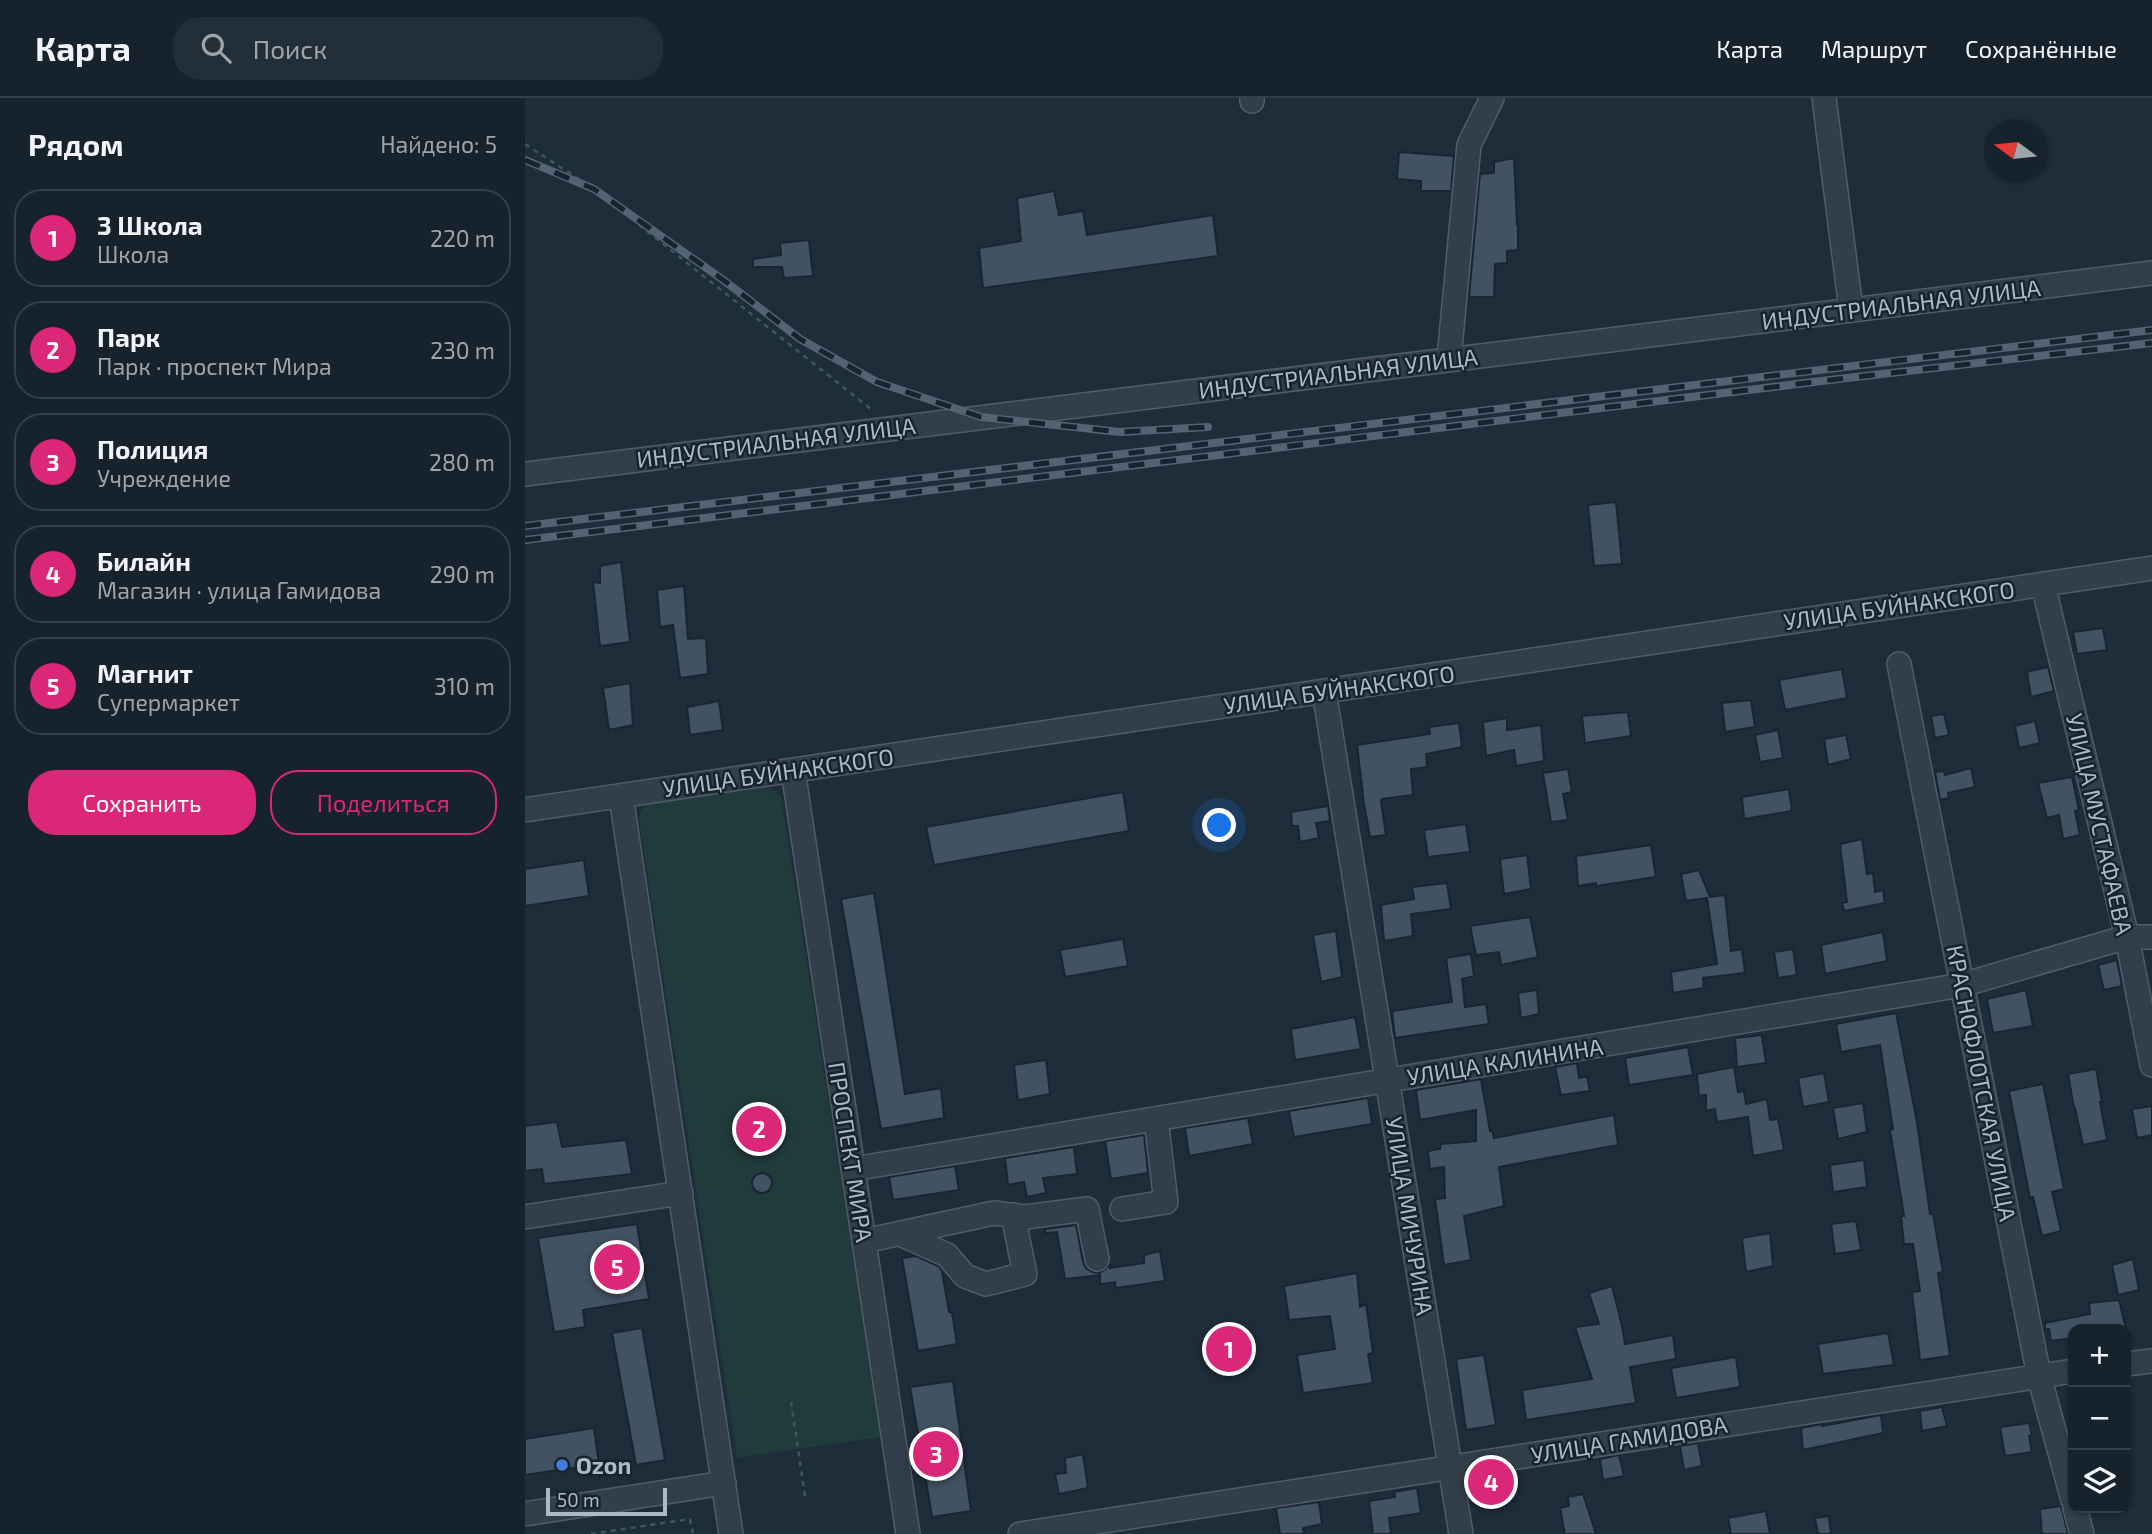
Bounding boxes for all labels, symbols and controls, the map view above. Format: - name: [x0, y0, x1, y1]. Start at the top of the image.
- search box: [173, 17, 663, 80]
- text: Карта: [35, 28, 131, 68]
- icon: search: [197, 29, 235, 67]
- text: Поиск: [253, 33, 327, 64]
- text: Карта: [1716, 34, 1783, 63]
- text: Маршрут: [1821, 34, 1927, 63]
- text: Сохранённые: [1965, 34, 2117, 63]
- north arrow: [1984, 119, 2047, 182]
- text: Рядом: [28, 126, 124, 162]
- text: Найдено: 5: [380, 130, 497, 158]
- text: 3 Школа: [97, 209, 203, 240]
- text: 1: [48, 224, 58, 252]
- text: 220 m: [430, 224, 495, 252]
- text: Школа: [97, 240, 169, 268]
- street label: ИНДУСТРИАЛЬНАЯ УЛИЦА: [1760, 273, 2043, 335]
- text: Парк: [97, 321, 160, 352]
- text: 2: [46, 336, 60, 364]
- text: 230 m: [430, 336, 495, 364]
- street label: ИНДУСТРИАЛЬНАЯ УЛИЦА: [1197, 342, 1480, 404]
- text: Парк · проспект Мира: [97, 352, 332, 380]
- street label: ИНДУСТРИАЛЬНАЯ УЛИЦА: [635, 411, 918, 473]
- text: Полиция: [97, 433, 208, 464]
- text: 3: [46, 448, 60, 476]
- text: 280 m: [429, 448, 495, 476]
- text: Учреждение: [97, 464, 231, 492]
- text: Билайн: [97, 545, 191, 576]
- text: 4: [46, 560, 60, 588]
- text: 290 m: [430, 560, 495, 588]
- street label: УЛИЦА БУЙНАКСКОГО: [1782, 575, 2016, 635]
- text: Магазин · улица Гамидова: [97, 576, 381, 604]
- text: Магнит: [97, 657, 193, 688]
- street label: УЛИЦА БУЙНАКСКОГО: [1222, 659, 1456, 719]
- text: 5: [47, 672, 59, 700]
- text: 310 m: [434, 672, 495, 700]
- text: Супермаркет: [97, 688, 240, 716]
- street label: УЛИЦА МУСТАФАЕВА: [2061, 710, 2139, 938]
- street label: УЛИЦА БУЙНАКСКОГО: [661, 742, 895, 802]
- button: Сохранить: [28, 770, 256, 835]
- button: Поделиться: [270, 770, 497, 835]
- your location: [1202, 808, 1236, 842]
- street label: КРАСНОФЛОТСКАЯ УЛИЦА: [1941, 942, 2023, 1224]
- street label: УЛИЦА КАЛИНИНА: [1405, 1032, 1606, 1090]
- street label: ПРОСПЕКТ МИРА: [823, 1060, 879, 1245]
- pin: 2: [736, 1103, 782, 1155]
- street label: УЛИЦА МИЧУРИНА: [1380, 1115, 1440, 1318]
- pin: 5: [594, 1241, 640, 1293]
- pin: 1: [1206, 1323, 1252, 1375]
- map controls: [2068, 1324, 2131, 1513]
- button: +: [2068, 1324, 2131, 1387]
- button: −: [2068, 1387, 2131, 1450]
- street label: УЛИЦА ГАМИДОВА: [1529, 1410, 1730, 1468]
- pin: 3: [913, 1428, 959, 1480]
- button: layers: [2068, 1450, 2131, 1513]
- place label: Ozon: [576, 1451, 631, 1479]
- pin: 4: [1468, 1456, 1514, 1508]
- marker: Ozon: [554, 1457, 570, 1473]
- scale bar: [546, 1485, 667, 1517]
- text: 50 m: [557, 1488, 600, 1511]

